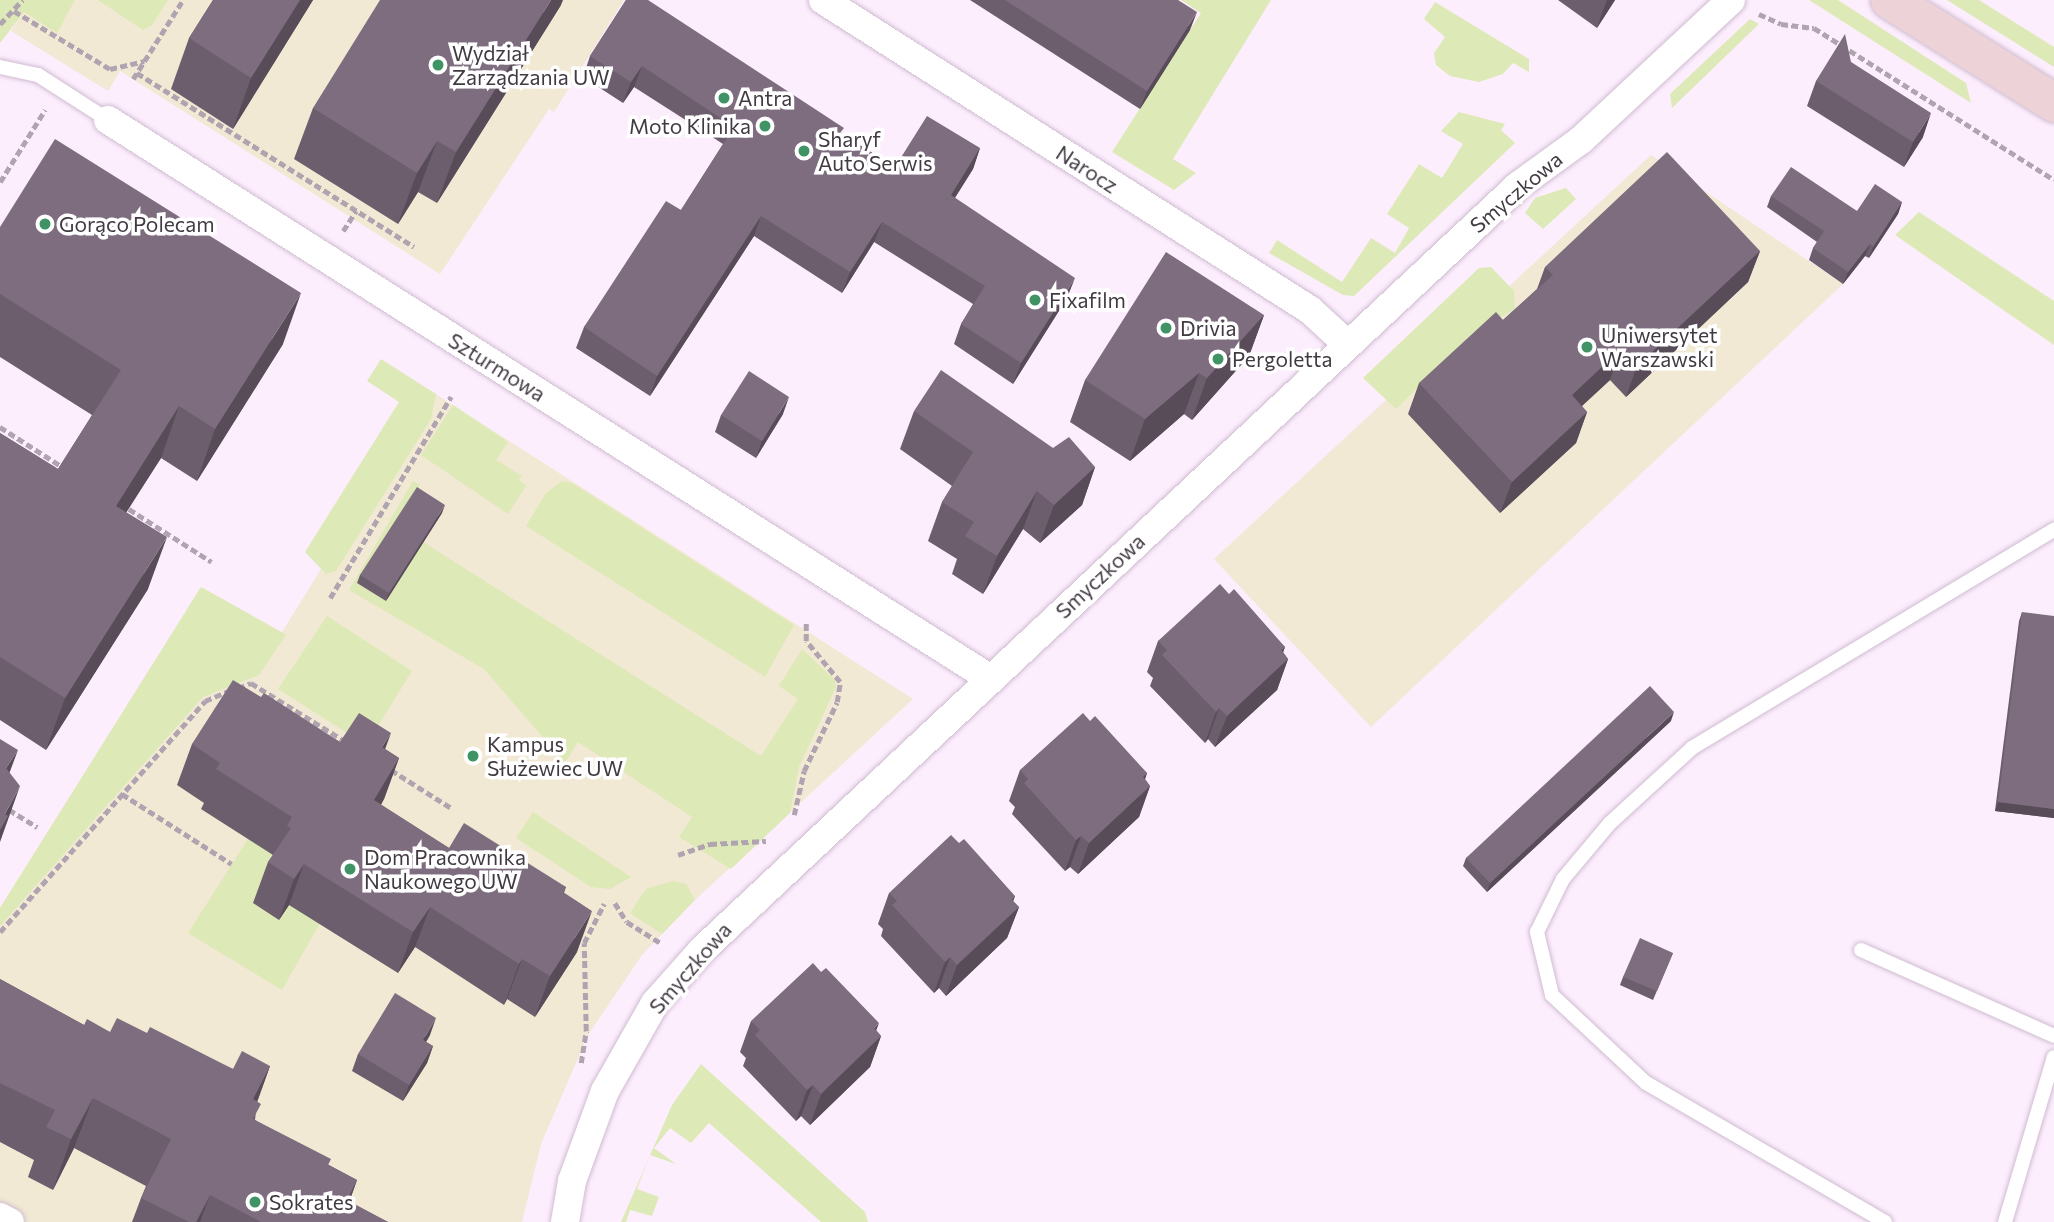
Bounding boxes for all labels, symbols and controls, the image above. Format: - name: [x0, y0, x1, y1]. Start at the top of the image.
- place label: Wydział Zarządzania UW: [452, 40, 610, 90]
- marker: Wydział Zarządzania UW: [430, 57, 446, 73]
- place label: Antra: [738, 85, 792, 111]
- marker: Antra: [716, 90, 732, 106]
- place label: Moto Klinika: [629, 113, 751, 139]
- marker: Moto Klinika: [757, 118, 773, 134]
- place label: Sharyf Auto Serwis: [818, 126, 933, 176]
- street label: Narocz: [1052, 140, 1122, 198]
- marker: Sharyf Auto Serwis: [796, 143, 812, 159]
- street label: Smyczkowa: [1465, 146, 1567, 238]
- place label: Gorąco Polecam: [59, 211, 215, 237]
- marker: Gorąco Polecam: [37, 216, 53, 232]
- place label: Fixafilm: [1049, 287, 1126, 313]
- marker: Fixafilm: [1027, 292, 1043, 308]
- place label: Drivia: [1180, 315, 1236, 341]
- marker: Drivia: [1158, 320, 1174, 336]
- place label: Uniwersytet Warszawski: [1601, 322, 1718, 372]
- street label: Szturmowa: [444, 327, 550, 407]
- marker: Uniwersytet Warszawski: [1579, 339, 1595, 355]
- place label: Pergoletta: [1232, 346, 1332, 372]
- marker: Pergoletta: [1210, 351, 1226, 367]
- street label: Smyczkowa: [1050, 528, 1150, 624]
- place label: Kampus Służewiec UW: [487, 731, 623, 781]
- marker: Kampus Służewiec UW: [465, 748, 481, 764]
- place label: Dom Pracownika Naukowego UW: [364, 844, 526, 894]
- marker: Dom Pracownika Naukowego UW: [342, 861, 358, 877]
- street label: Smyczkowa: [644, 917, 736, 1019]
- place label: Sokrates: [269, 1189, 353, 1215]
- marker: Sokrates: [247, 1194, 263, 1210]

